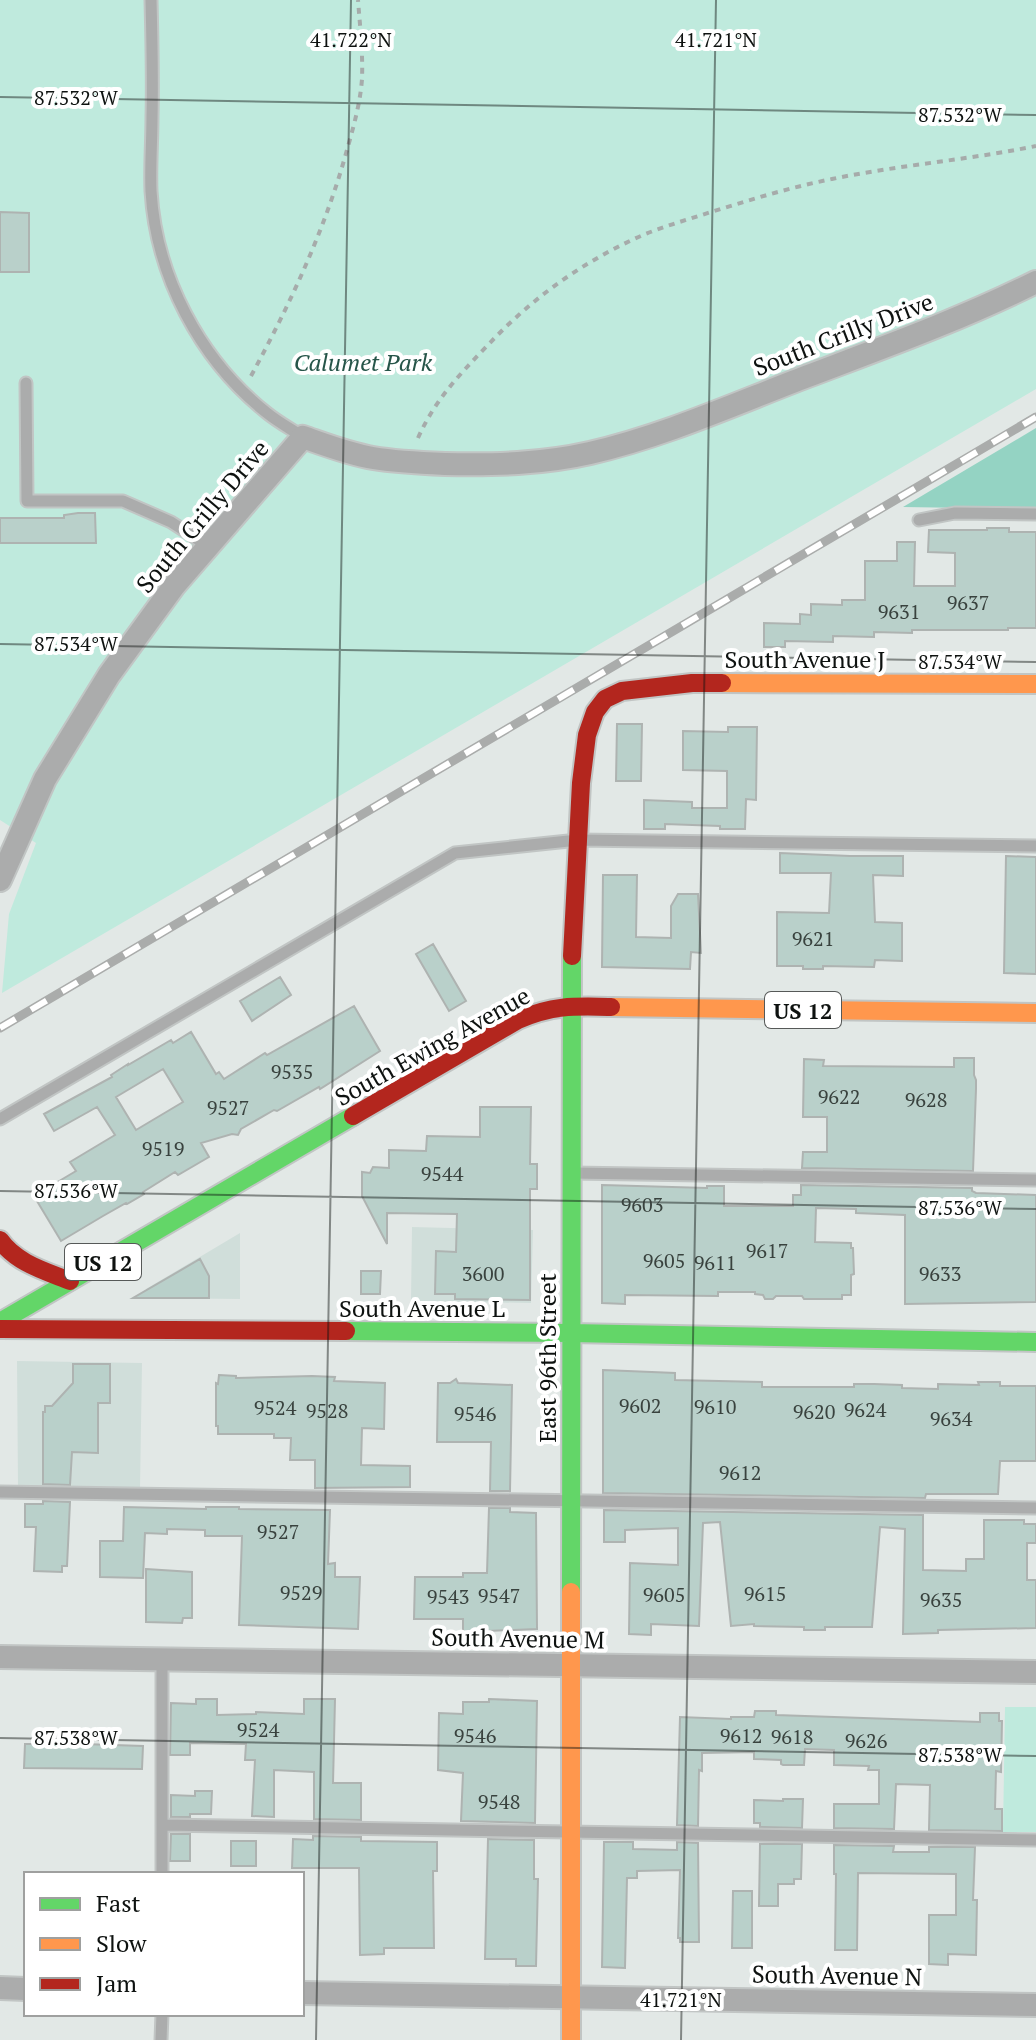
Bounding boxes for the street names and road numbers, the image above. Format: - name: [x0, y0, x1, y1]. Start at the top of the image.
- street label: South Crilly Drive: [748, 285, 938, 383]
- street label: South Crilly Drive: [129, 433, 275, 599]
- street label: South Avenue J: [725, 643, 885, 675]
- street label: South Ewing Avenue: [329, 979, 535, 1113]
- road number: US 12: [765, 992, 841, 1028]
- road number: US 12: [65, 1244, 141, 1280]
- street label: East 96th Street: [531, 1273, 563, 1443]
- street label: South Avenue L: [339, 1292, 505, 1324]
- street label: South Avenue M: [431, 1620, 605, 1656]
- street label: South Avenue N: [752, 1958, 922, 1992]

